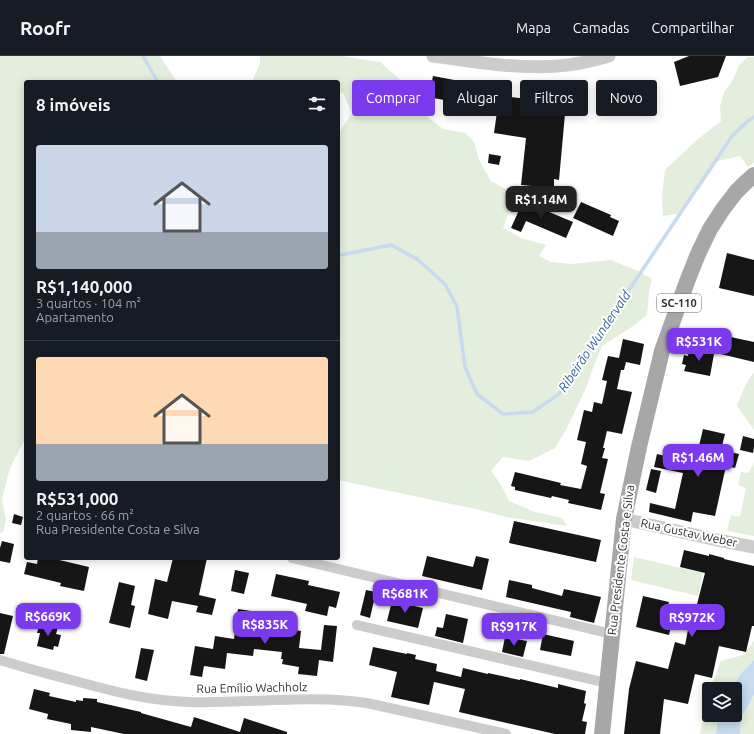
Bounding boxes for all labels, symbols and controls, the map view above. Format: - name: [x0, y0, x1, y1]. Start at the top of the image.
- text: Roofr: [20, 17, 71, 39]
- text: Mapa: [516, 20, 551, 36]
- text: Camadas: [573, 20, 629, 36]
- text: Compartilhar: [651, 20, 734, 36]
- chip: Comprar: [352, 80, 435, 116]
- chip: Alugar: [443, 80, 512, 116]
- chip: Filtros: [520, 80, 588, 116]
- chip: Novo: [596, 80, 657, 116]
- icon: filters: [306, 93, 328, 115]
- text: 8 imóveis: [36, 95, 111, 114]
- icon: home: [146, 171, 218, 243]
- pin: R$1.14M: [504, 186, 578, 220]
- text: R$1.14M: [515, 192, 567, 206]
- text: R$1,140,000: [36, 277, 132, 296]
- water label: Ribeirão Wundervald: [555, 287, 633, 394]
- road number: SC-110: [657, 294, 701, 312]
- text: 3 quartos · 104 m²: [36, 296, 141, 310]
- text: Apartamento: [36, 310, 114, 324]
- pin: R$531K: [666, 328, 732, 362]
- text: R$531K: [676, 334, 722, 348]
- icon: home: [146, 383, 218, 455]
- pin: R$1.46M: [661, 444, 735, 478]
- text: R$1.46M: [672, 450, 724, 464]
- street label: Rua Presidente Costa e Silva: [605, 484, 636, 636]
- text: R$531,000: [36, 489, 118, 508]
- text: 2 quartos · 66 m²: [36, 508, 134, 522]
- street label: Rua Gustav Weber: [640, 516, 739, 549]
- text: Rua Presidente Costa e Silva: [36, 522, 200, 536]
- pin: R$681K: [372, 580, 438, 614]
- text: R$681K: [382, 586, 428, 600]
- pin: R$669K: [15, 603, 81, 637]
- pin: R$972K: [659, 604, 725, 638]
- text: R$669K: [25, 609, 71, 623]
- text: R$972K: [669, 610, 715, 624]
- pin: R$835K: [232, 611, 298, 645]
- pin: R$917K: [481, 613, 547, 647]
- text: R$835K: [242, 617, 288, 631]
- text: R$917K: [491, 619, 537, 633]
- street label: Rua Emílio Wachholz: [196, 680, 308, 695]
- map controls: [702, 682, 742, 722]
- button: layers: [702, 682, 742, 722]

